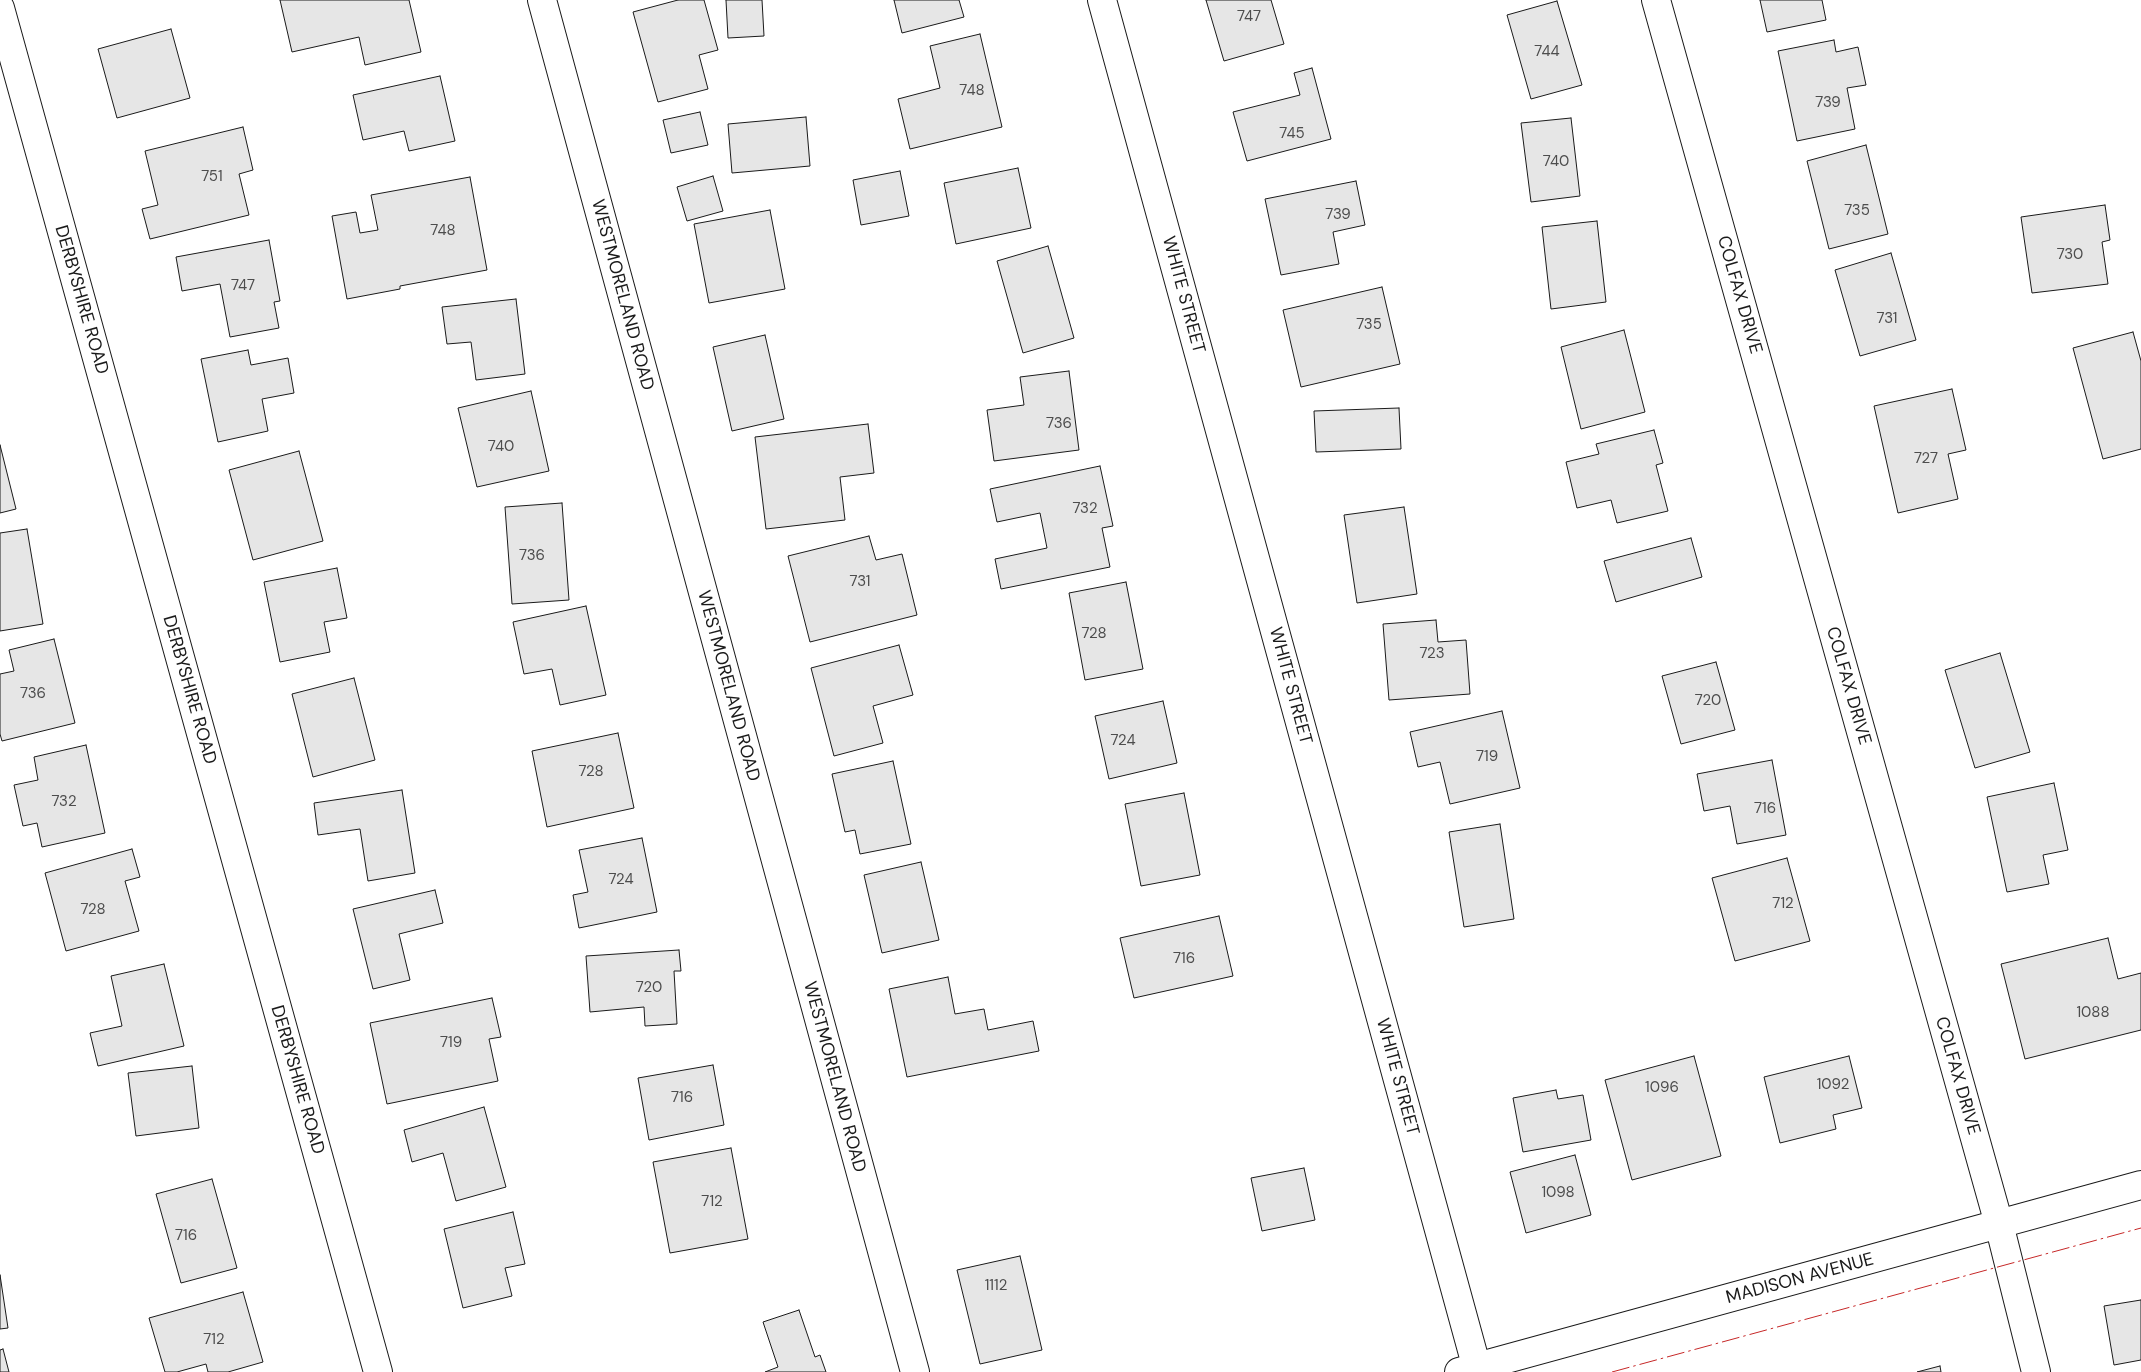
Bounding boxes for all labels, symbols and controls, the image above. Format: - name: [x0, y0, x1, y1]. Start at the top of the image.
- house number: 747: [1237, 8, 1261, 26]
- house number: 744: [1534, 43, 1560, 61]
- house number: 748: [959, 82, 985, 100]
- house number: 739: [1815, 94, 1841, 112]
- house number: 745: [1279, 125, 1305, 143]
- house number: 740: [1543, 153, 1569, 171]
- house number: 751: [201, 168, 223, 186]
- street label: WESTMORELAND ROAD: [586, 197, 658, 393]
- house number: 735: [1844, 202, 1870, 220]
- house number: 739: [1325, 206, 1351, 224]
- house number: 748: [430, 222, 456, 240]
- street label: DERBYSHIRE ROAD: [49, 223, 113, 377]
- street label: COLFAX DRIVE: [1712, 233, 1766, 357]
- street label: WHITE STREET: [1157, 234, 1209, 356]
- house number: 730: [2057, 246, 2083, 264]
- house number: 747: [231, 277, 255, 295]
- house number: 731: [1877, 310, 1897, 328]
- house number: 735: [1356, 316, 1382, 334]
- house number: 736: [1046, 415, 1072, 433]
- house number: 740: [488, 438, 514, 456]
- house number: 727: [1914, 450, 1938, 468]
- house number: 732: [1072, 500, 1098, 518]
- house number: 736: [519, 547, 545, 565]
- house number: 731: [850, 573, 870, 591]
- street label: WESTMORELAND ROAD: [692, 588, 764, 784]
- street label: DERBYSHIRE ROAD: [157, 613, 221, 767]
- street label: COLFAX DRIVE: [1821, 624, 1875, 748]
- house number: 728: [1081, 625, 1107, 643]
- street label: WHITE STREET: [1264, 625, 1316, 747]
- house number: 723: [1419, 645, 1445, 663]
- house number: 736: [20, 685, 46, 703]
- house number: 720: [1695, 692, 1721, 710]
- house number: 724: [1110, 732, 1136, 750]
- house number: 719: [1476, 748, 1498, 766]
- house number: 728: [578, 763, 604, 781]
- house number: 732: [51, 793, 77, 811]
- house number: 716: [1754, 800, 1776, 818]
- house number: 724: [608, 871, 634, 889]
- house number: 712: [1772, 895, 1794, 913]
- house number: 728: [80, 901, 106, 919]
- house number: 716: [1173, 950, 1195, 968]
- house number: 720: [636, 979, 662, 997]
- street label: WESTMORELAND ROAD: [798, 979, 870, 1175]
- street label: DERBYSHIRE ROAD: [265, 1003, 329, 1157]
- house number: 1088: [2076, 1004, 2110, 1022]
- street label: COLFAX DRIVE: [1930, 1014, 1984, 1138]
- street label: WHITE STREET: [1371, 1016, 1423, 1138]
- house number: 719: [440, 1034, 462, 1052]
- house number: 1092: [1817, 1076, 1849, 1094]
- house number: 1096: [1645, 1079, 1679, 1097]
- house number: 716: [671, 1089, 693, 1107]
- house number: 1098: [1541, 1184, 1575, 1202]
- house number: 712: [701, 1193, 723, 1211]
- house number: 716: [175, 1227, 197, 1245]
- street label: MADISON AVENUE: [1724, 1249, 1876, 1309]
- house number: 1112: [985, 1277, 1007, 1295]
- house number: 712: [203, 1331, 225, 1349]

